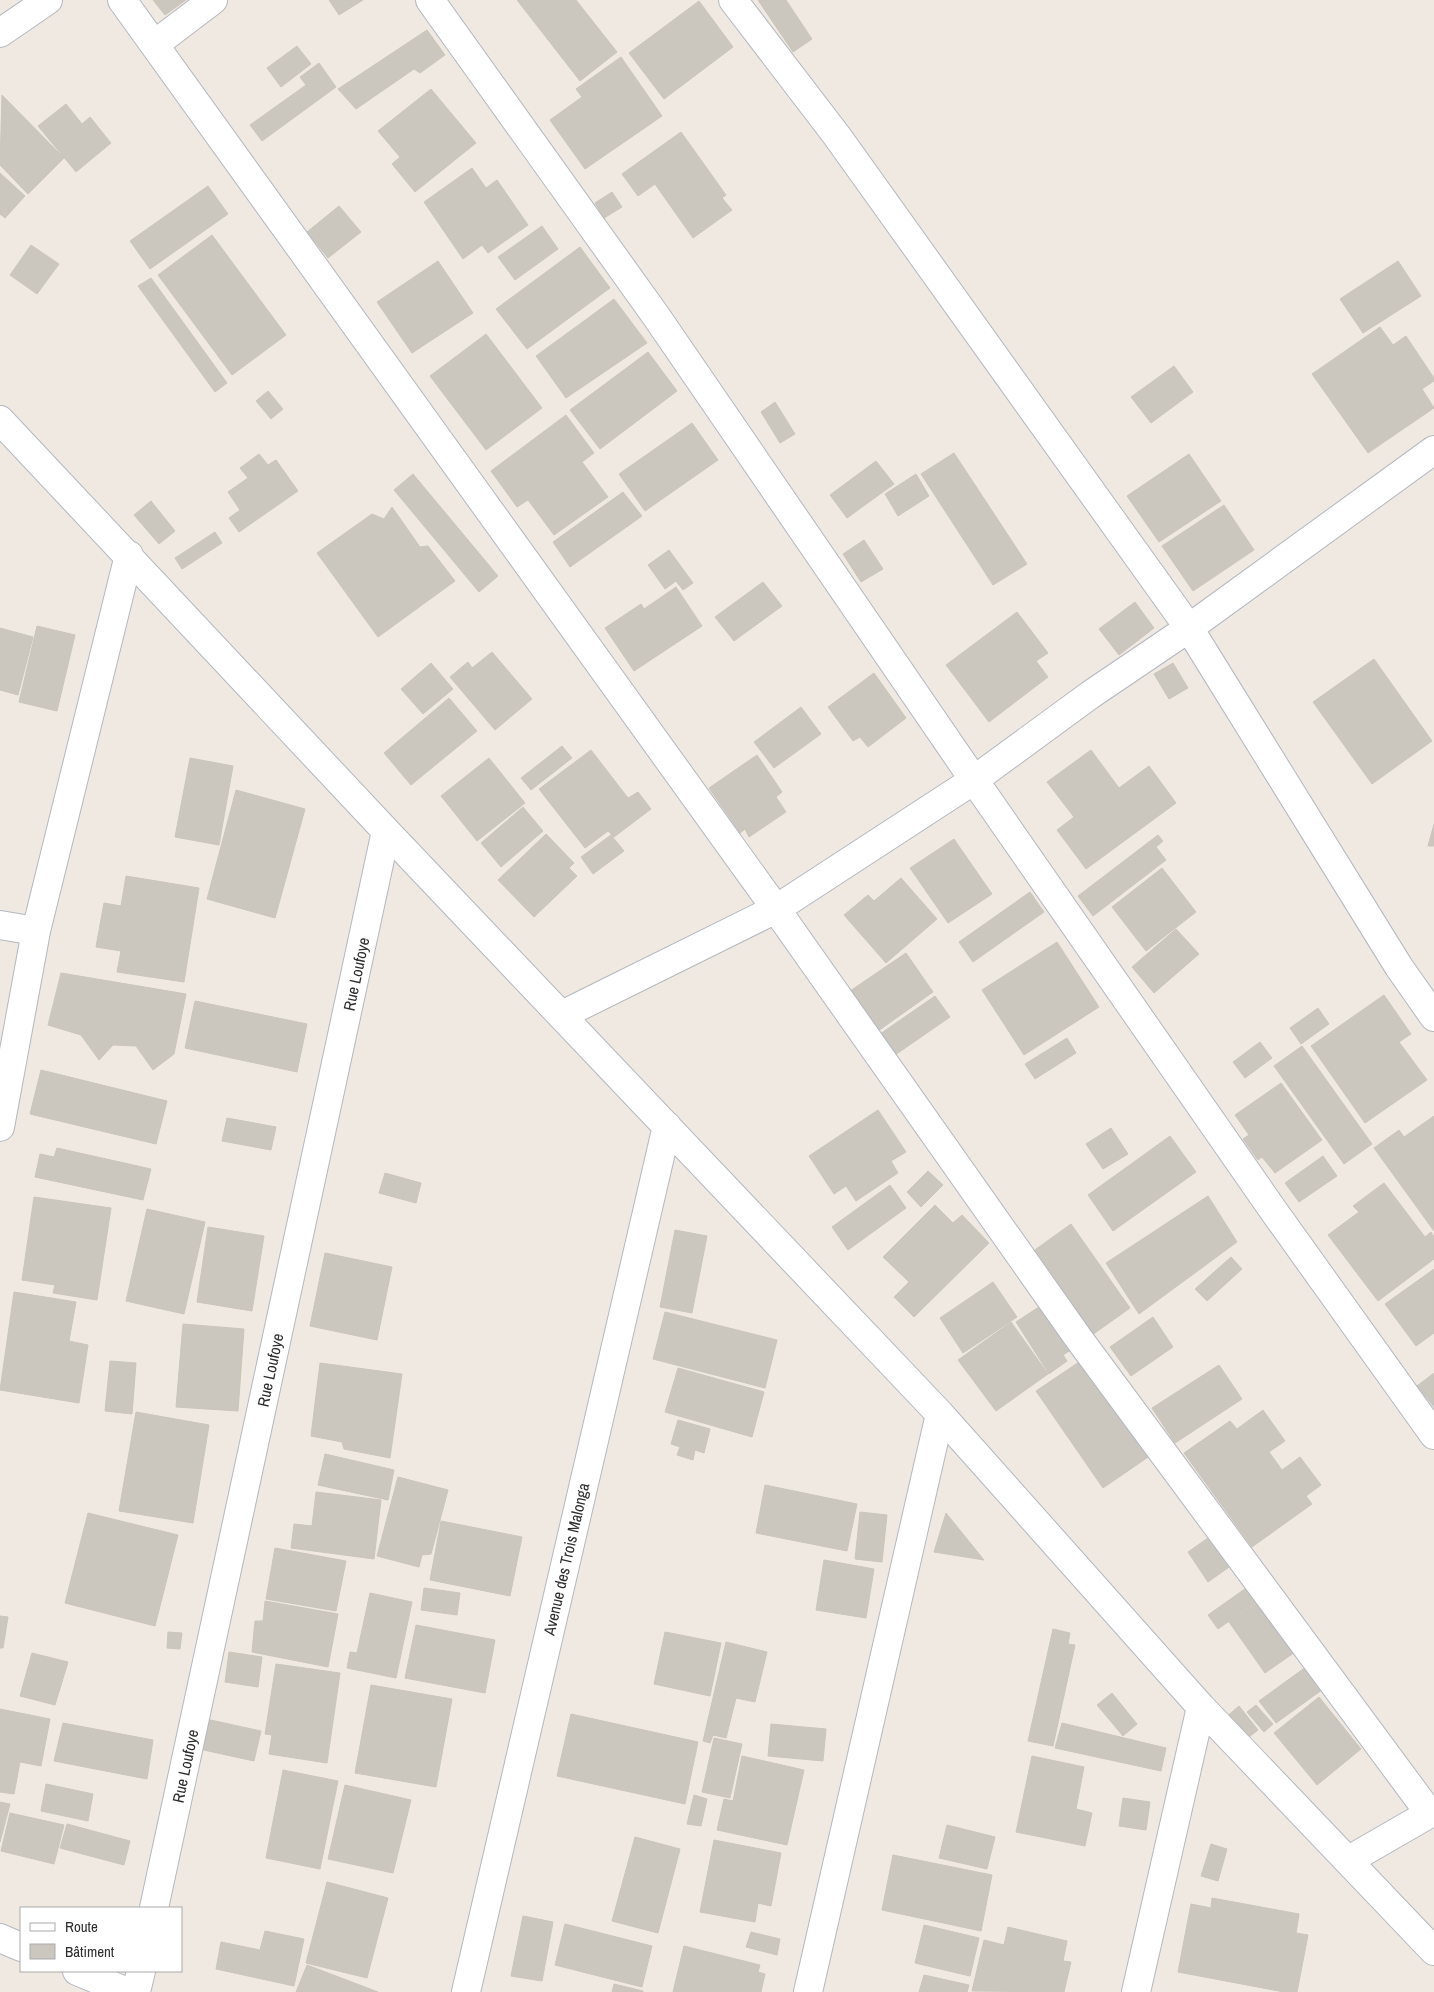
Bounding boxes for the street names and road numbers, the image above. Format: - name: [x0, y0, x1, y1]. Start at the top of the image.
- street label: Rue Loufoye: [338, 935, 374, 1013]
- street label: Rue Loufoye: [252, 1331, 288, 1409]
- street label: Avenue des Trois Malonga: [538, 1480, 594, 1638]
- street label: Rue Loufoye: [167, 1727, 203, 1805]

